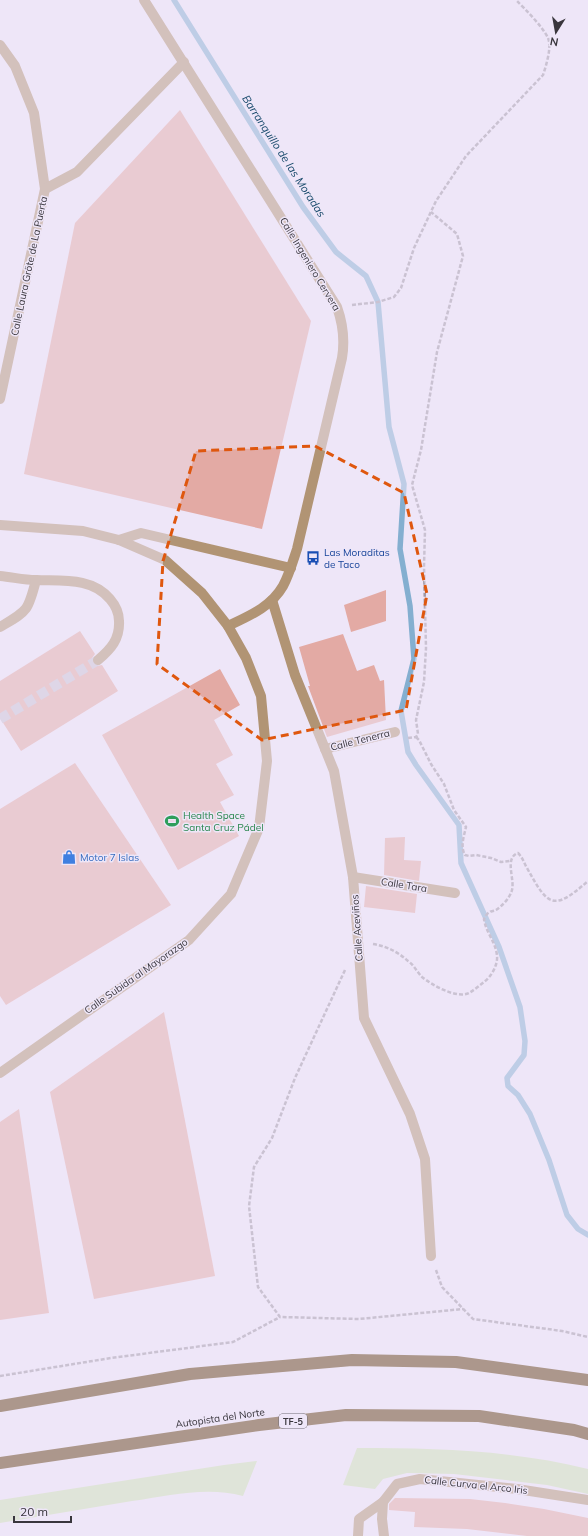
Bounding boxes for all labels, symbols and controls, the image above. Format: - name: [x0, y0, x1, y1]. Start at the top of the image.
- north arrow: [536, 12, 576, 52]
- text: N: [549, 34, 560, 49]
- water label: Barranquillo de las Moradas: [239, 92, 329, 220]
- street label: Calle Laura Gröte de La Puerta: [8, 195, 50, 337]
- street label: Calle Ingeniero Cervera: [277, 215, 343, 313]
- place label: Las Moraditas de Taco: [324, 546, 390, 571]
- bus stop icon: Las Moraditas de Taco: [305, 550, 321, 566]
- street label: Calle Tenerra: [329, 726, 391, 754]
- place label: Health Space Santa Cruz Pádel: [183, 809, 264, 834]
- sports icon: Health Space Santa Cruz Pádel: [164, 813, 180, 829]
- shop icon: Motor 7 Islas: [61, 849, 77, 865]
- place label: Motor 7 Islas: [80, 851, 139, 864]
- street label: Calle Tara: [380, 875, 428, 895]
- street label: Calle Aceviños: [348, 894, 366, 962]
- street label: Calle Subida al Mayorazgo: [82, 935, 190, 1017]
- street label: Autopista del Norte: [174, 1405, 266, 1431]
- road number: TF-5: [279, 1414, 307, 1428]
- street label: Calle Curva el Arco Iris: [424, 1473, 528, 1497]
- scale bar: [14, 1498, 71, 1524]
- text: 20 m: [20, 1504, 48, 1519]

